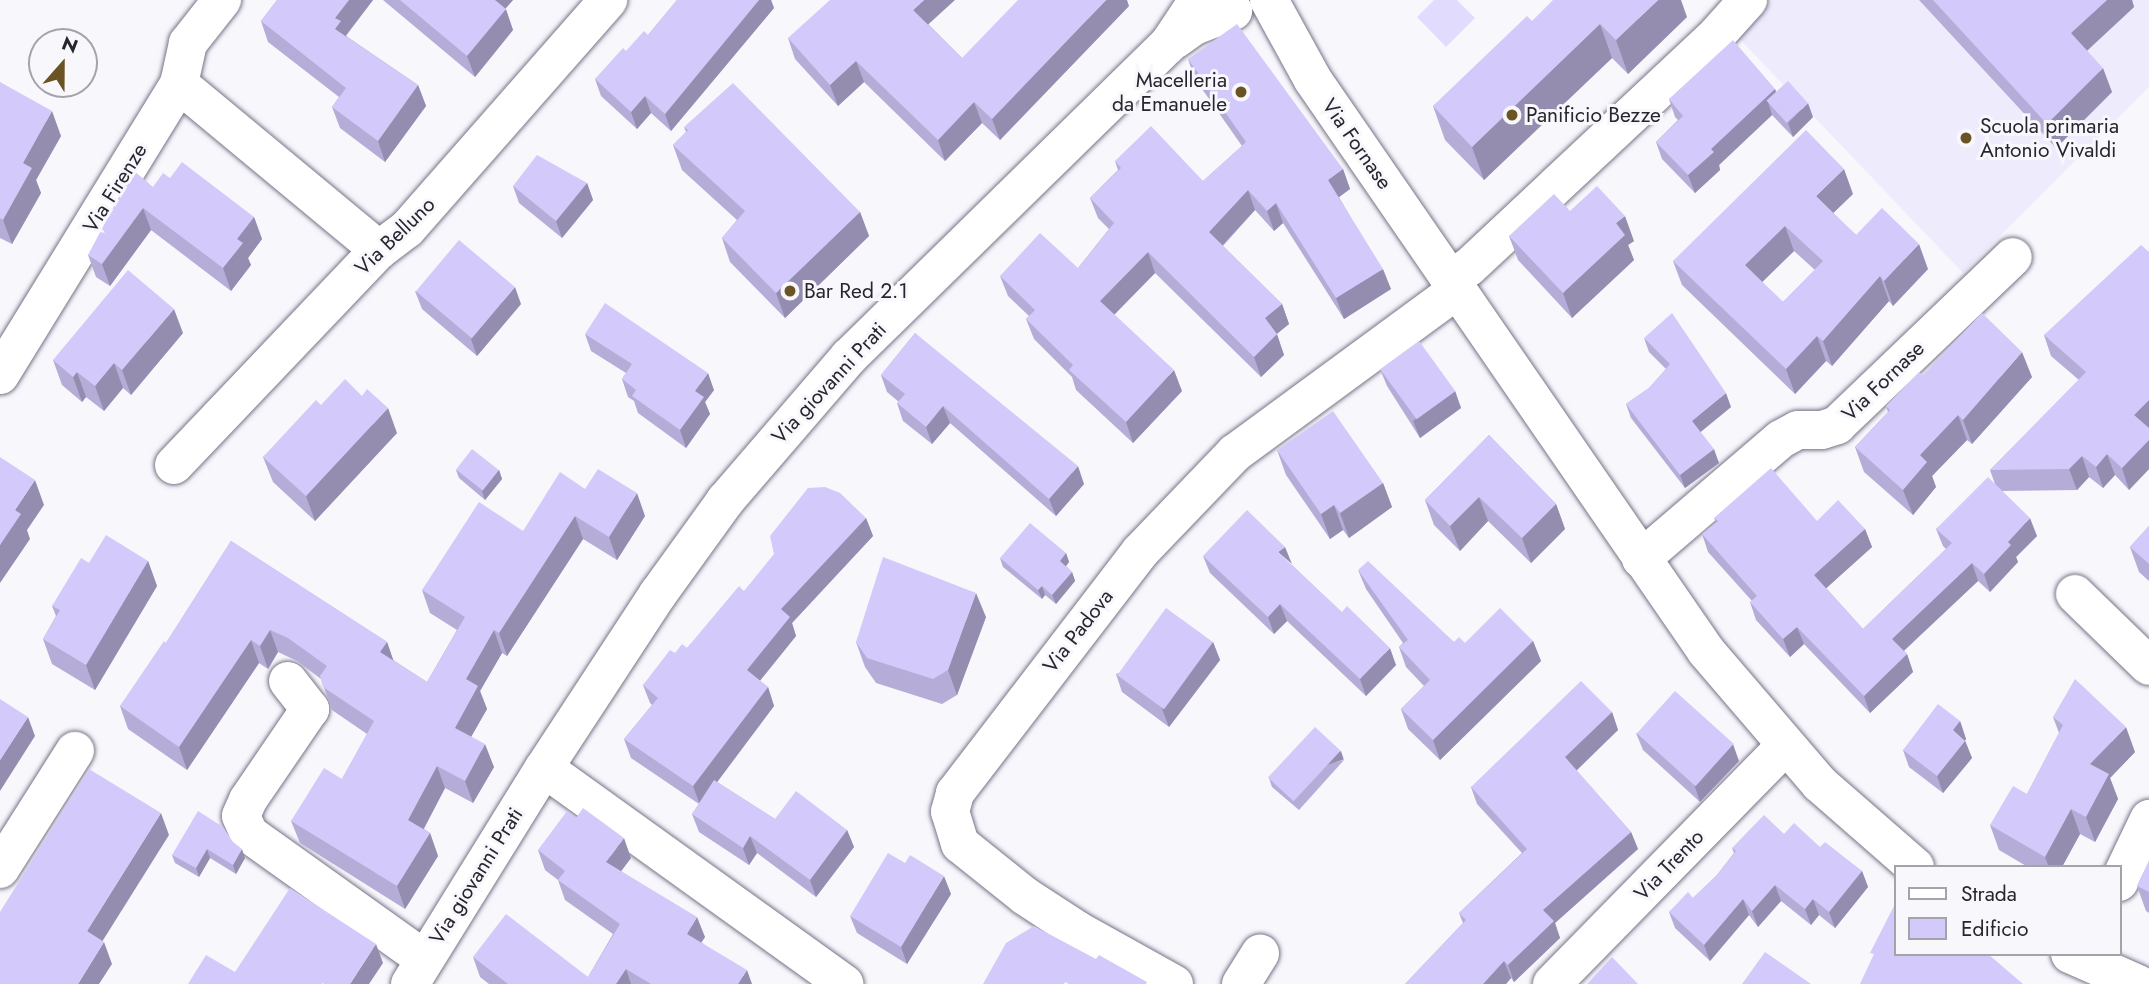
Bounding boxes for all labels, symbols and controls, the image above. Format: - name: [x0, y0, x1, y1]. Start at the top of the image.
- north arrow: [28, 28, 98, 98]
- text: N: [58, 29, 82, 60]
- place label: Macelleria da Emanuele: [1112, 67, 1227, 117]
- marker: Macelleria da Emanuele: [1233, 84, 1249, 100]
- street label: Via Fornase: [1317, 94, 1397, 194]
- place label: Panificio Bezze: [1526, 102, 1661, 128]
- marker: Panificio Bezze: [1504, 107, 1520, 123]
- place label: Scuola primaria Antonio Vivaldi: [1980, 113, 2119, 163]
- marker: Scuola primaria Antonio Vivaldi: [1958, 130, 1974, 146]
- street label: Via Firenze: [78, 139, 152, 237]
- street label: Via Belluno: [350, 192, 440, 280]
- place label: Bar Red 2.1: [804, 278, 908, 304]
- marker: Bar Red 2.1: [782, 283, 798, 299]
- street label: Via giovanni Prati: [766, 317, 892, 449]
- street label: Via Fornase: [1837, 336, 1929, 426]
- street label: Via Padova: [1038, 584, 1118, 678]
- street label: Via giovanni Prati: [424, 803, 528, 949]
- street label: Via Trento: [1629, 824, 1709, 906]
- legend: [1894, 865, 2121, 956]
- text: Strada: [1961, 879, 2017, 909]
- text: Edificio: [1961, 914, 2028, 944]

